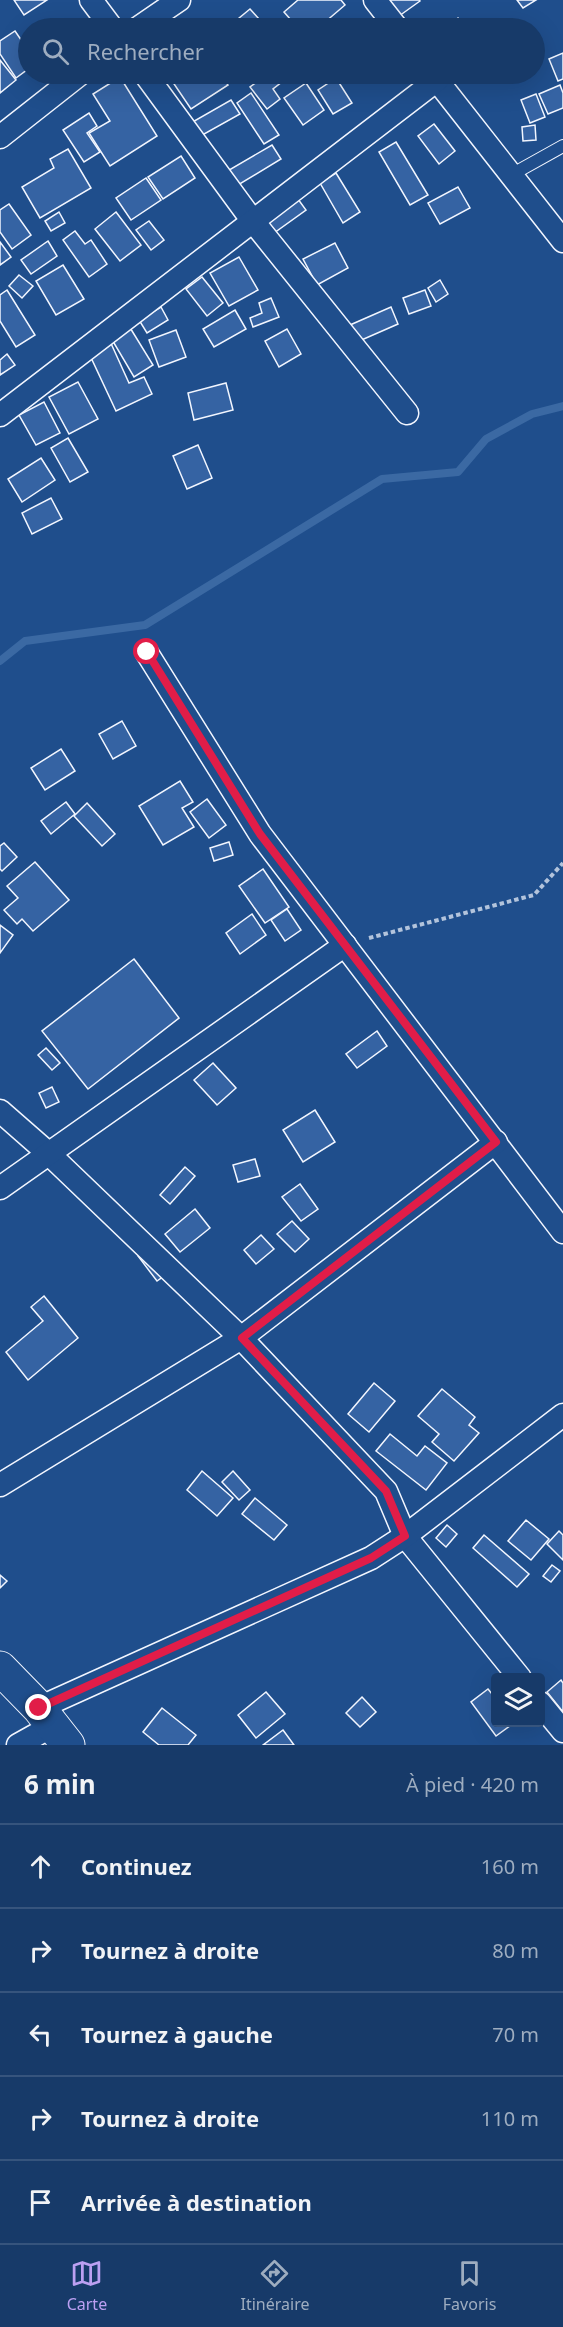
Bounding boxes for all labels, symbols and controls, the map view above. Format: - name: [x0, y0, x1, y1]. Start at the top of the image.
- search box: [18, 18, 545, 84]
- icon: search: [39, 35, 72, 68]
- text: Rechercher: [87, 36, 204, 66]
- route start: [133, 638, 159, 664]
- map controls: [491, 1673, 545, 1727]
- button: layers: [491, 1673, 545, 1727]
- route end: [25, 1694, 51, 1720]
- text: 6 min: [24, 1766, 96, 1802]
- text: À pied · 420 m: [406, 1771, 539, 1798]
- icon: ahead: [24, 1850, 57, 1883]
- text: Continuez: [81, 1851, 192, 1881]
- text: 160 m: [481, 1853, 539, 1880]
- icon: right: [24, 1934, 57, 1967]
- text: Tournez à droite: [81, 1935, 259, 1965]
- text: 80 m: [492, 1937, 539, 1964]
- icon: left: [24, 2018, 57, 2051]
- text: Tournez à gauche: [81, 2019, 273, 2049]
- text: 70 m: [492, 2021, 539, 2048]
- icon: right: [24, 2102, 57, 2135]
- text: Tournez à droite: [81, 2103, 259, 2133]
- text: 110 m: [481, 2105, 539, 2132]
- icon: arrive: [24, 2186, 57, 2219]
- text: Arrivée à destination: [81, 2187, 312, 2217]
- tab: Carte: [67, 2257, 107, 2315]
- tab: Itinéraire: [241, 2257, 309, 2315]
- tab: Favoris: [443, 2257, 496, 2315]

